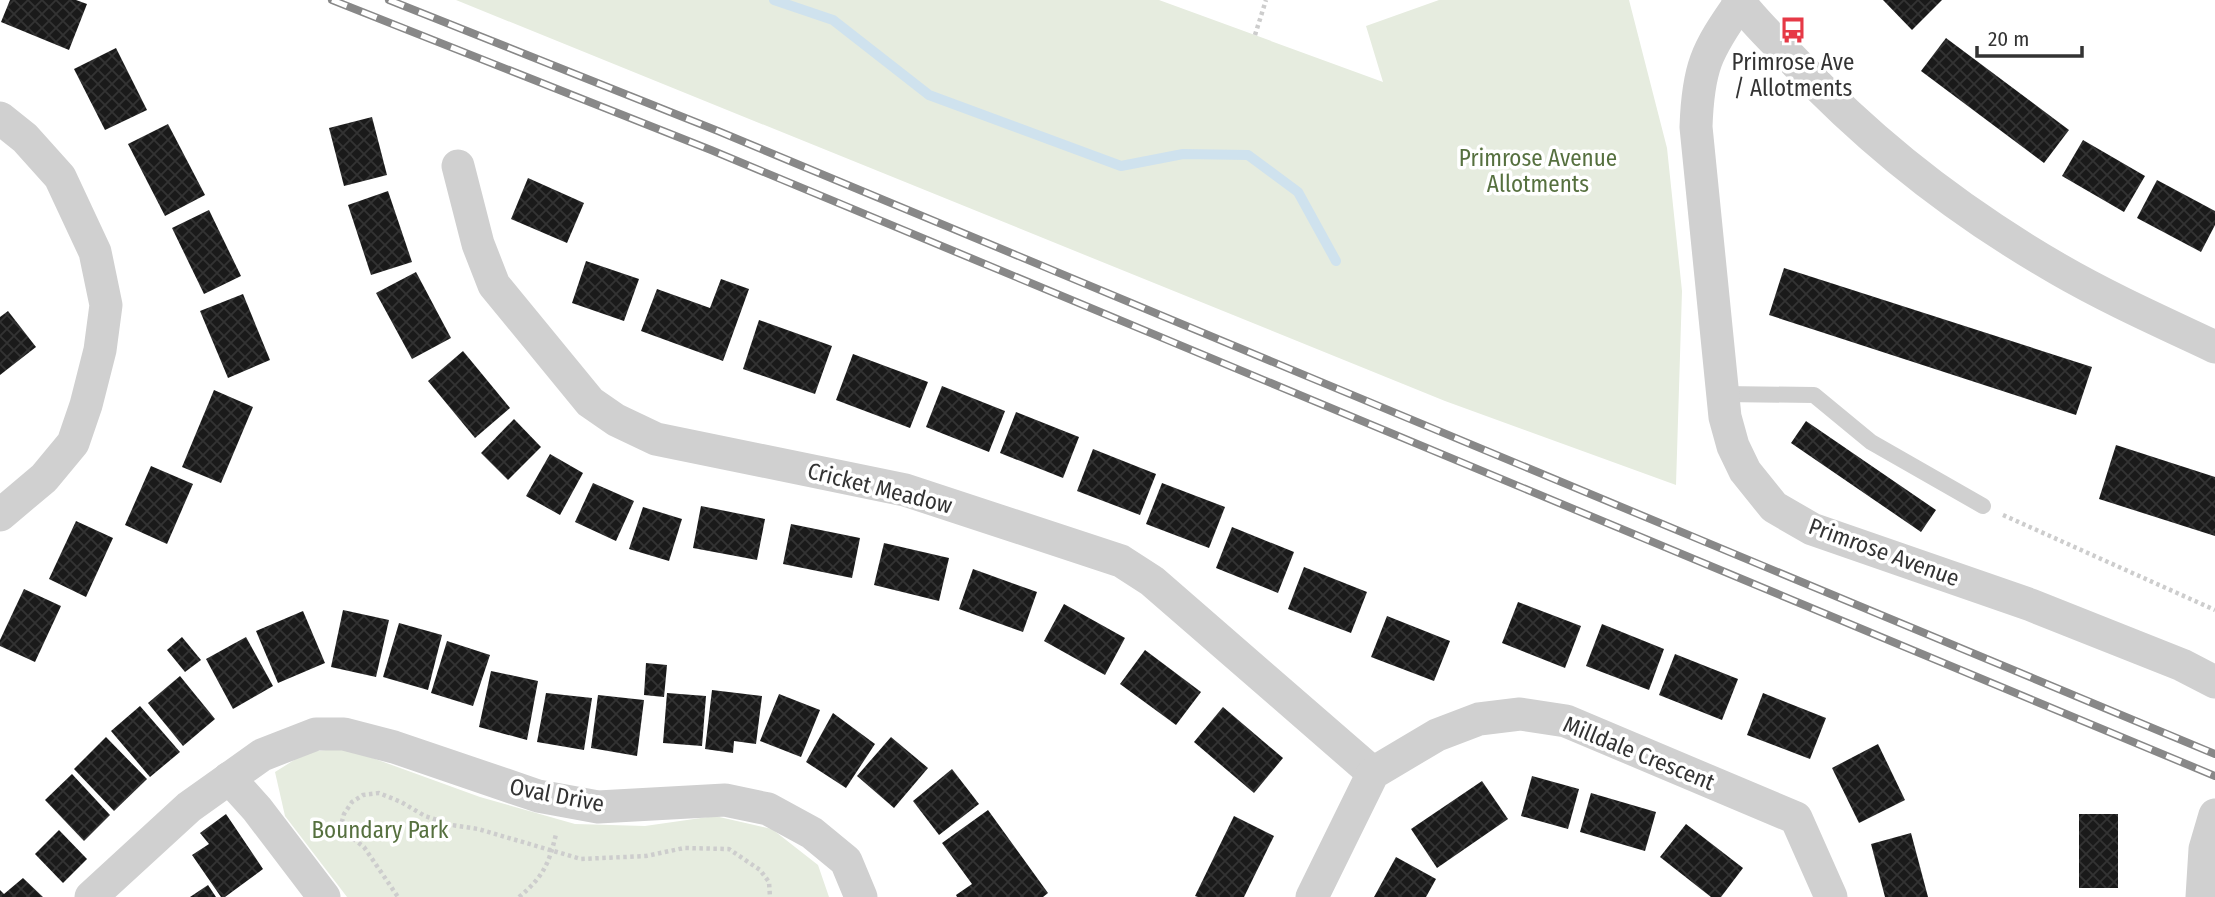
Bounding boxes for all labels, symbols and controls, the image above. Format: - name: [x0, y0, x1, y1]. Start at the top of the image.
- scale bar: [1977, 14, 2082, 58]
- bus stop icon: Primrose Ave / Allotments: [1778, 15, 1808, 45]
- text: 20 m: [1988, 26, 2029, 52]
- place label: Primrose Ave / Allotments: [1732, 48, 1854, 102]
- park label: Primrose Avenue Allotments: [1459, 144, 1617, 198]
- street label: Cricket Meadow: [805, 457, 955, 519]
- street label: Primrose Avenue: [1805, 512, 1963, 592]
- street label: Milldale Crescent: [1559, 710, 1719, 796]
- street label: Oval Drive: [507, 772, 607, 818]
- park label: Boundary Park: [312, 816, 449, 844]

